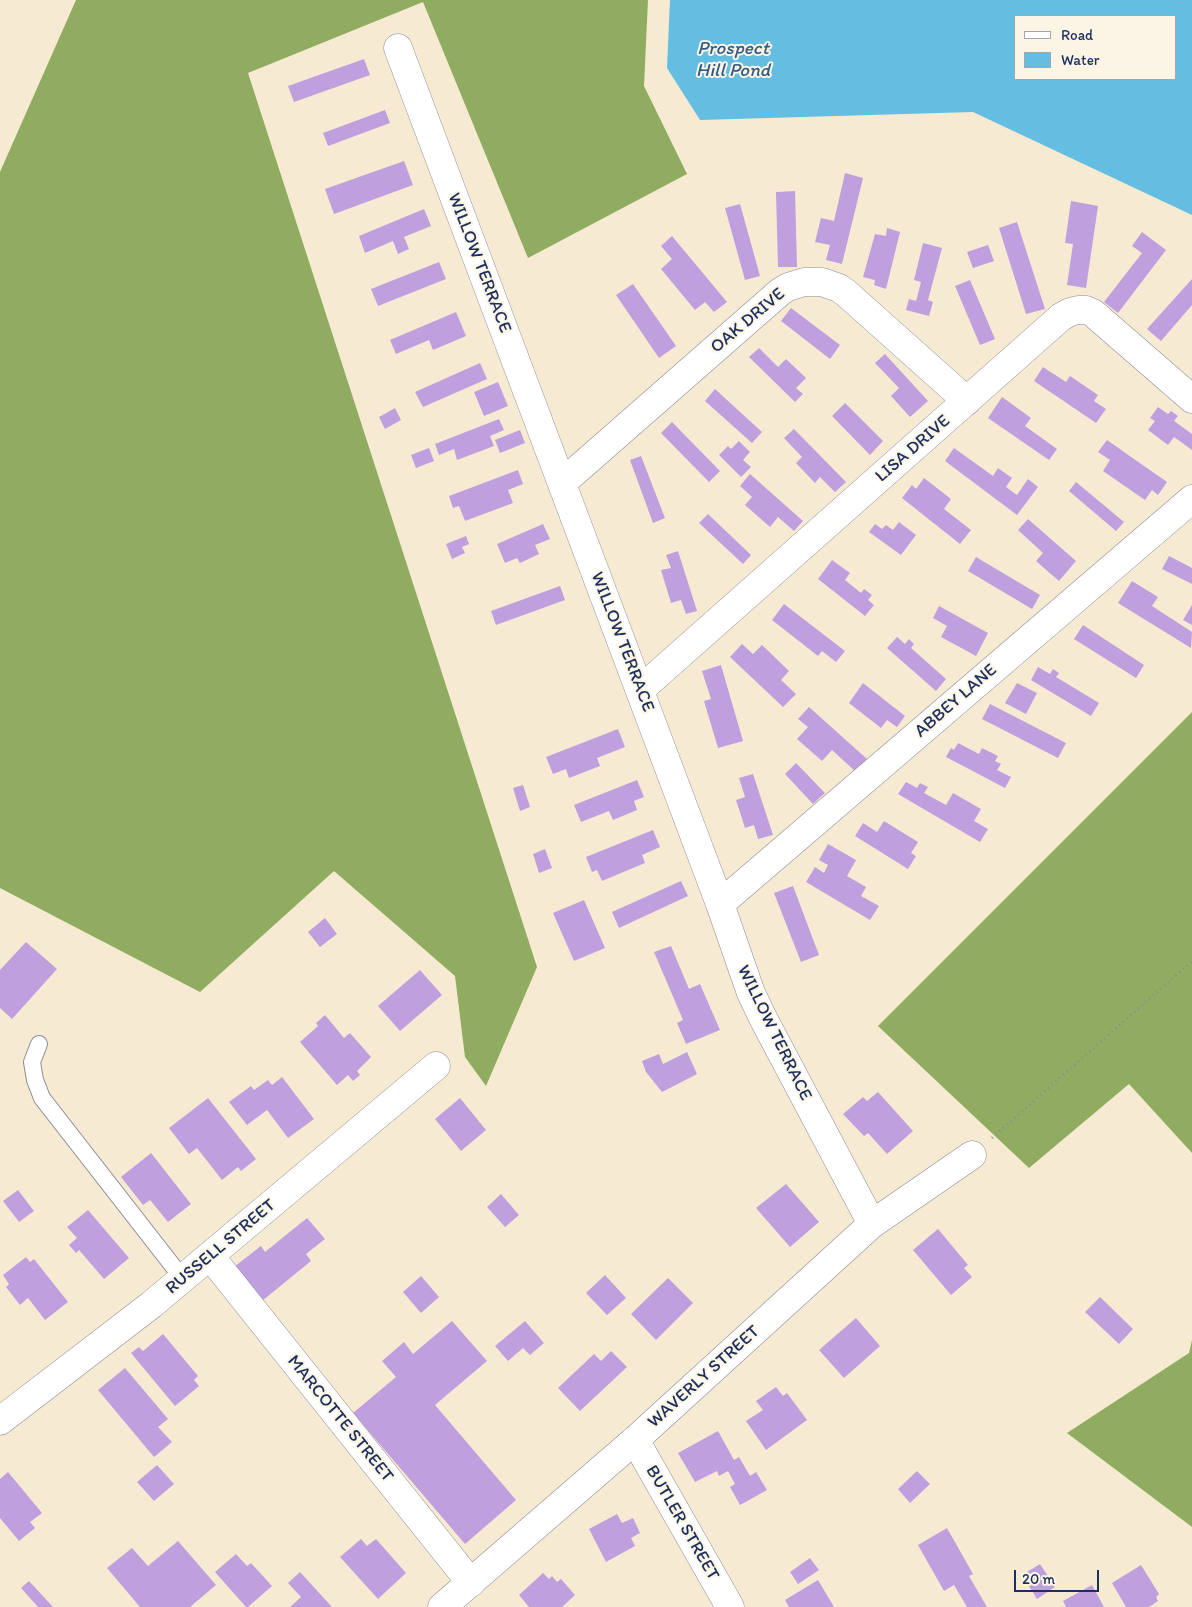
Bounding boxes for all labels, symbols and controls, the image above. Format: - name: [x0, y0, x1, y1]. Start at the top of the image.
- legend: [1014, 15, 1177, 80]
- text: Road: [1061, 26, 1093, 44]
- water label: Prospect Hill Pond: [696, 38, 770, 82]
- text: Water: [1061, 51, 1099, 69]
- street label: WILLOW TERRACE: [442, 190, 516, 336]
- street label: OAK DRIVE: [706, 284, 790, 358]
- street label: LISA DRIVE: [871, 411, 955, 487]
- street label: WILLOW TERRACE: [585, 569, 659, 715]
- street label: ABBEY LANE: [911, 659, 1001, 743]
- street label: WILLOW TERRACE: [732, 962, 816, 1104]
- street label: RUSSELL STREET: [162, 1195, 280, 1299]
- street label: WAVERLY STREET: [644, 1321, 764, 1433]
- street label: MARCOTTE STREET: [282, 1351, 398, 1487]
- street label: BUTLER STREET: [640, 1462, 724, 1584]
- scale bar: [1017, 1560, 1102, 1592]
- text: 20 m: [1022, 1570, 1055, 1588]

